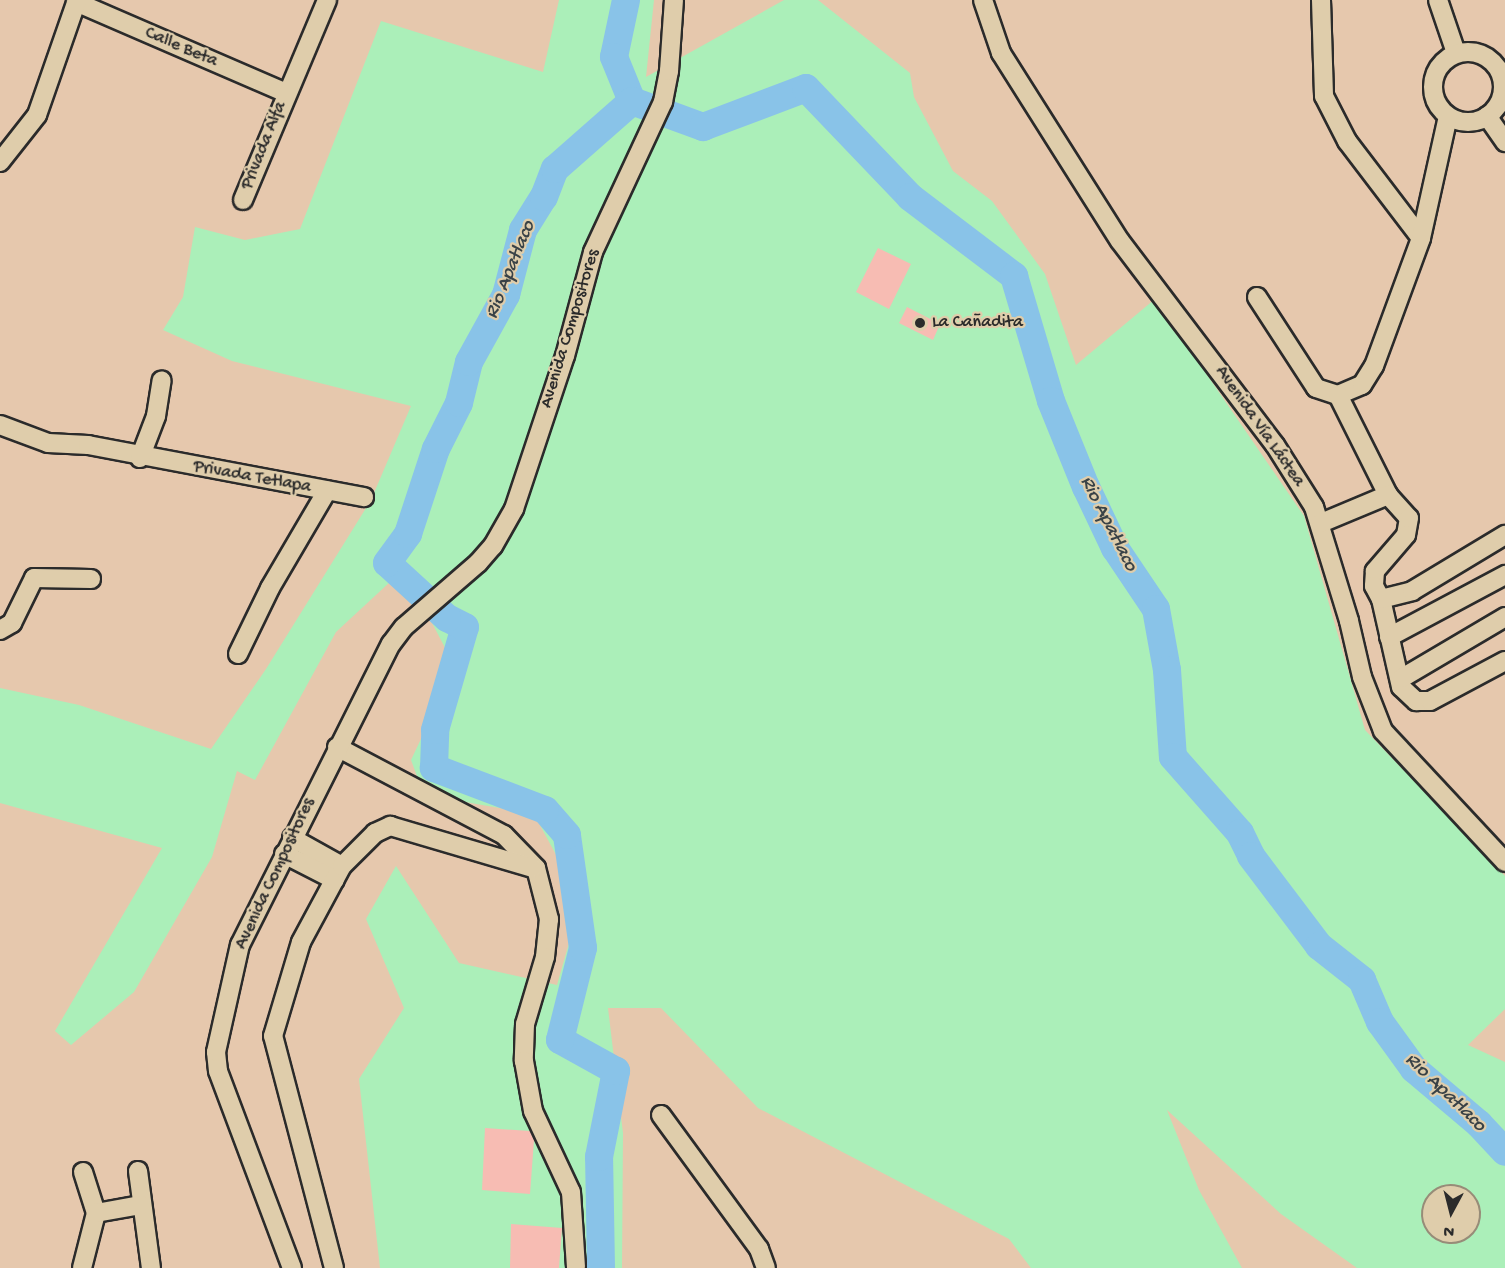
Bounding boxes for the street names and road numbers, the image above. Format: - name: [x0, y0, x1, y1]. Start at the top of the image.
- street label: Calle Beta: [141, 23, 221, 73]
- street label: Privada Alfa: [238, 99, 292, 193]
- street label: Avenida Compositores: [537, 247, 605, 411]
- street label: Avenida Vía Láctea: [1209, 362, 1309, 492]
- street label: Privada Tetlapa: [191, 457, 313, 499]
- street label: Avenida Compositores: [231, 795, 321, 953]

